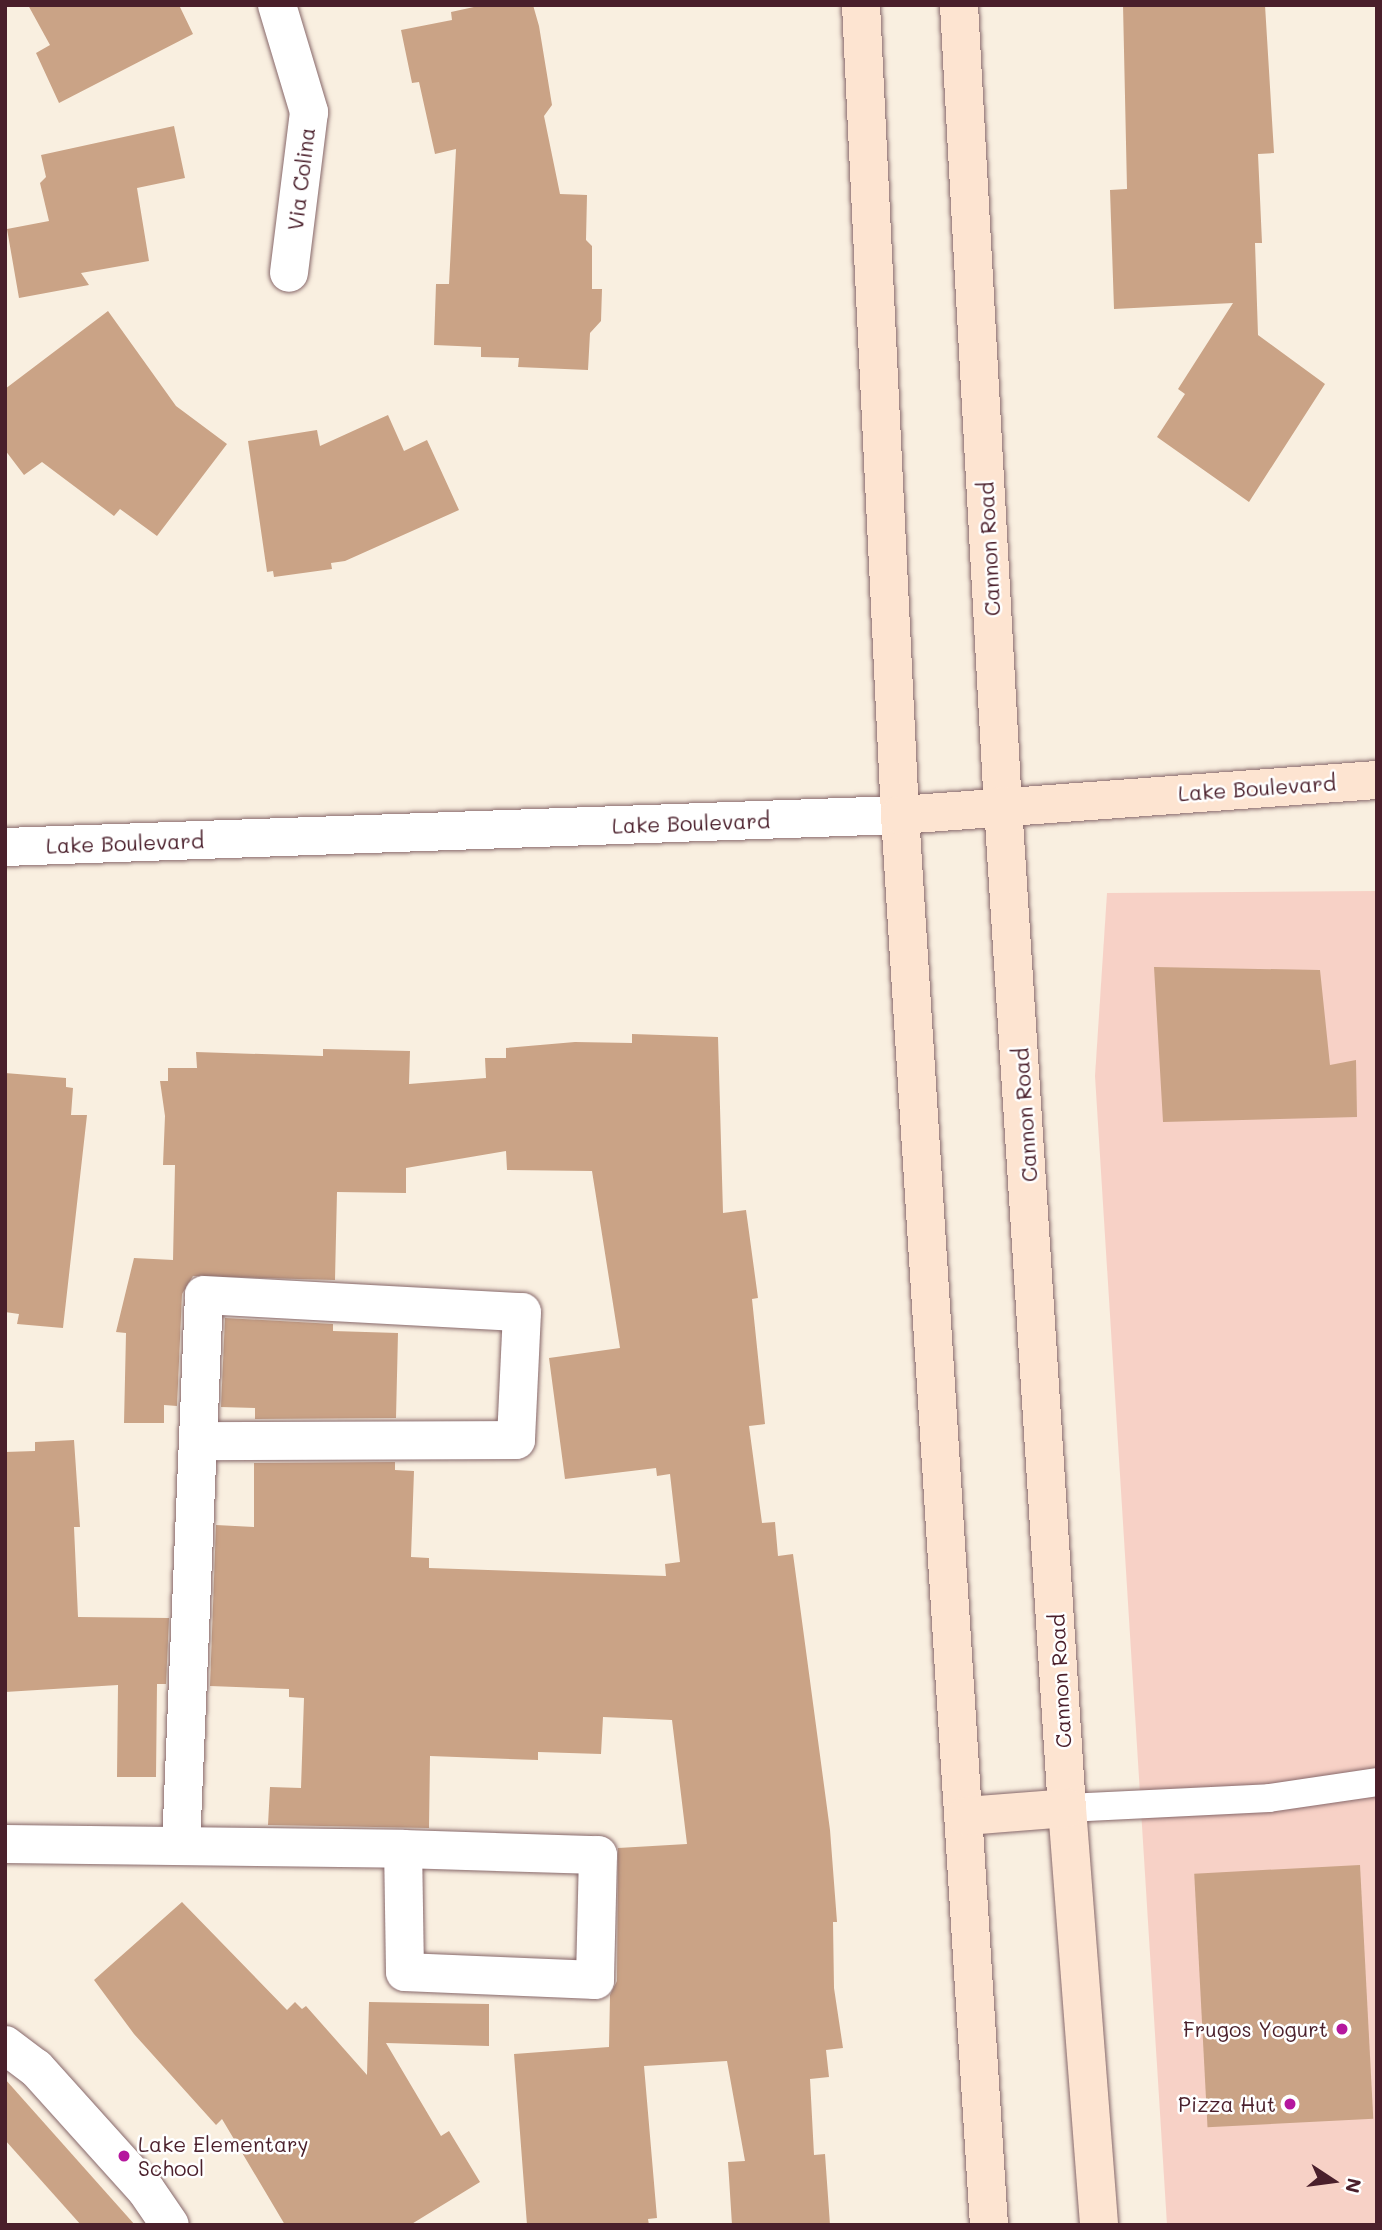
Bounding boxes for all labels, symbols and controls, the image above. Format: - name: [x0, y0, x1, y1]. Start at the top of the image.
- street label: Via Colina: [282, 126, 320, 232]
- street label: Cannon Road: [973, 481, 1005, 617]
- street label: Lake Boulevard: [1177, 770, 1337, 806]
- street label: Lake Boulevard: [611, 808, 771, 838]
- street label: Lake Boulevard: [45, 828, 205, 858]
- street label: Cannon Road: [1008, 1047, 1042, 1183]
- street label: Cannon Road: [1044, 1613, 1076, 1749]
- place label: Frugos Yogurt: [1183, 2016, 1328, 2042]
- marker: Frugos Yogurt: [1334, 2021, 1350, 2037]
- place label: Pizza Hut: [1178, 2091, 1276, 2117]
- marker: Pizza Hut: [1282, 2096, 1298, 2112]
- place label: Lake Elementary School: [138, 2131, 308, 2181]
- north arrow: [1298, 2146, 1368, 2216]
- marker: Lake Elementary School: [116, 2148, 132, 2164]
- text: N: [1340, 2176, 1368, 2196]

